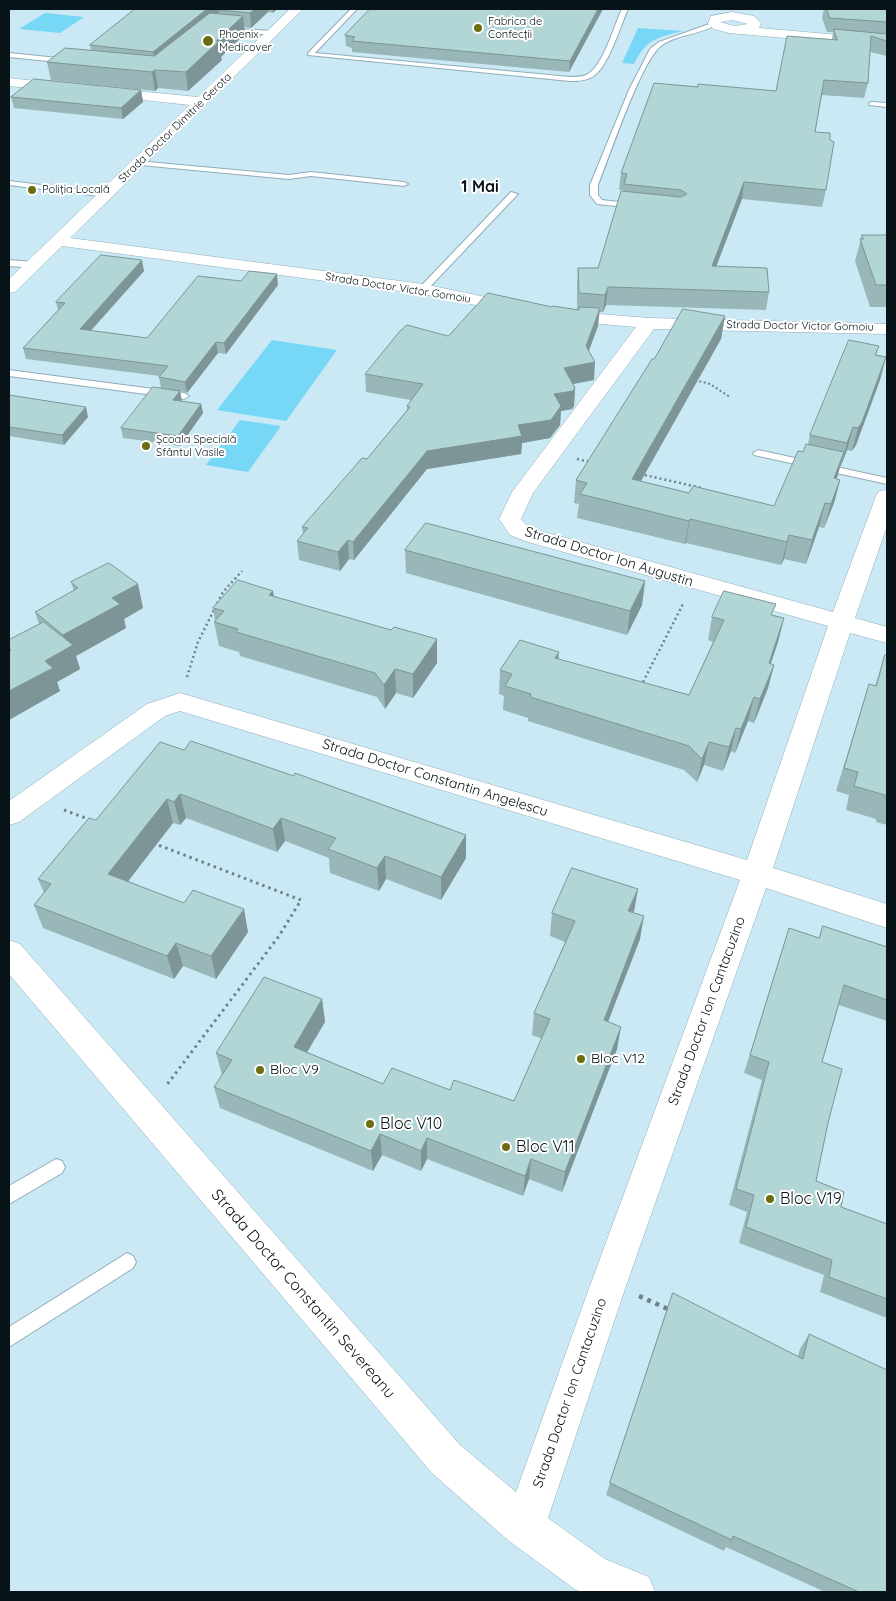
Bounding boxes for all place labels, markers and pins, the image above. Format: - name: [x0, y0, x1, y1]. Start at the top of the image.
- place label: Fabrica de Confecții: [488, 15, 542, 41]
- marker: Fabrica de Confecții: [472, 22, 484, 34]
- place label: Phoenix Medicover: [219, 28, 272, 54]
- marker: Phoenix Medicover: [201, 34, 215, 48]
- place label: Poliția Locală: [42, 183, 110, 197]
- marker: Poliția Locală: [26, 184, 38, 196]
- place label: Școala Specială Sfântul Vasile: [156, 433, 236, 459]
- marker: Școala Specială Sfântul Vasile: [140, 440, 152, 452]
- place label: Bloc V12: [591, 1051, 645, 1067]
- marker: Bloc V12: [575, 1053, 587, 1065]
- place label: Bloc V9: [270, 1062, 319, 1078]
- marker: Bloc V9: [254, 1064, 266, 1076]
- place label: Bloc V10: [380, 1114, 442, 1134]
- marker: Bloc V10: [364, 1118, 376, 1130]
- place label: Bloc V11: [516, 1137, 575, 1157]
- marker: Bloc V11: [500, 1141, 512, 1153]
- place label: Bloc V19: [780, 1189, 842, 1209]
- marker: Bloc V19: [764, 1193, 776, 1205]

